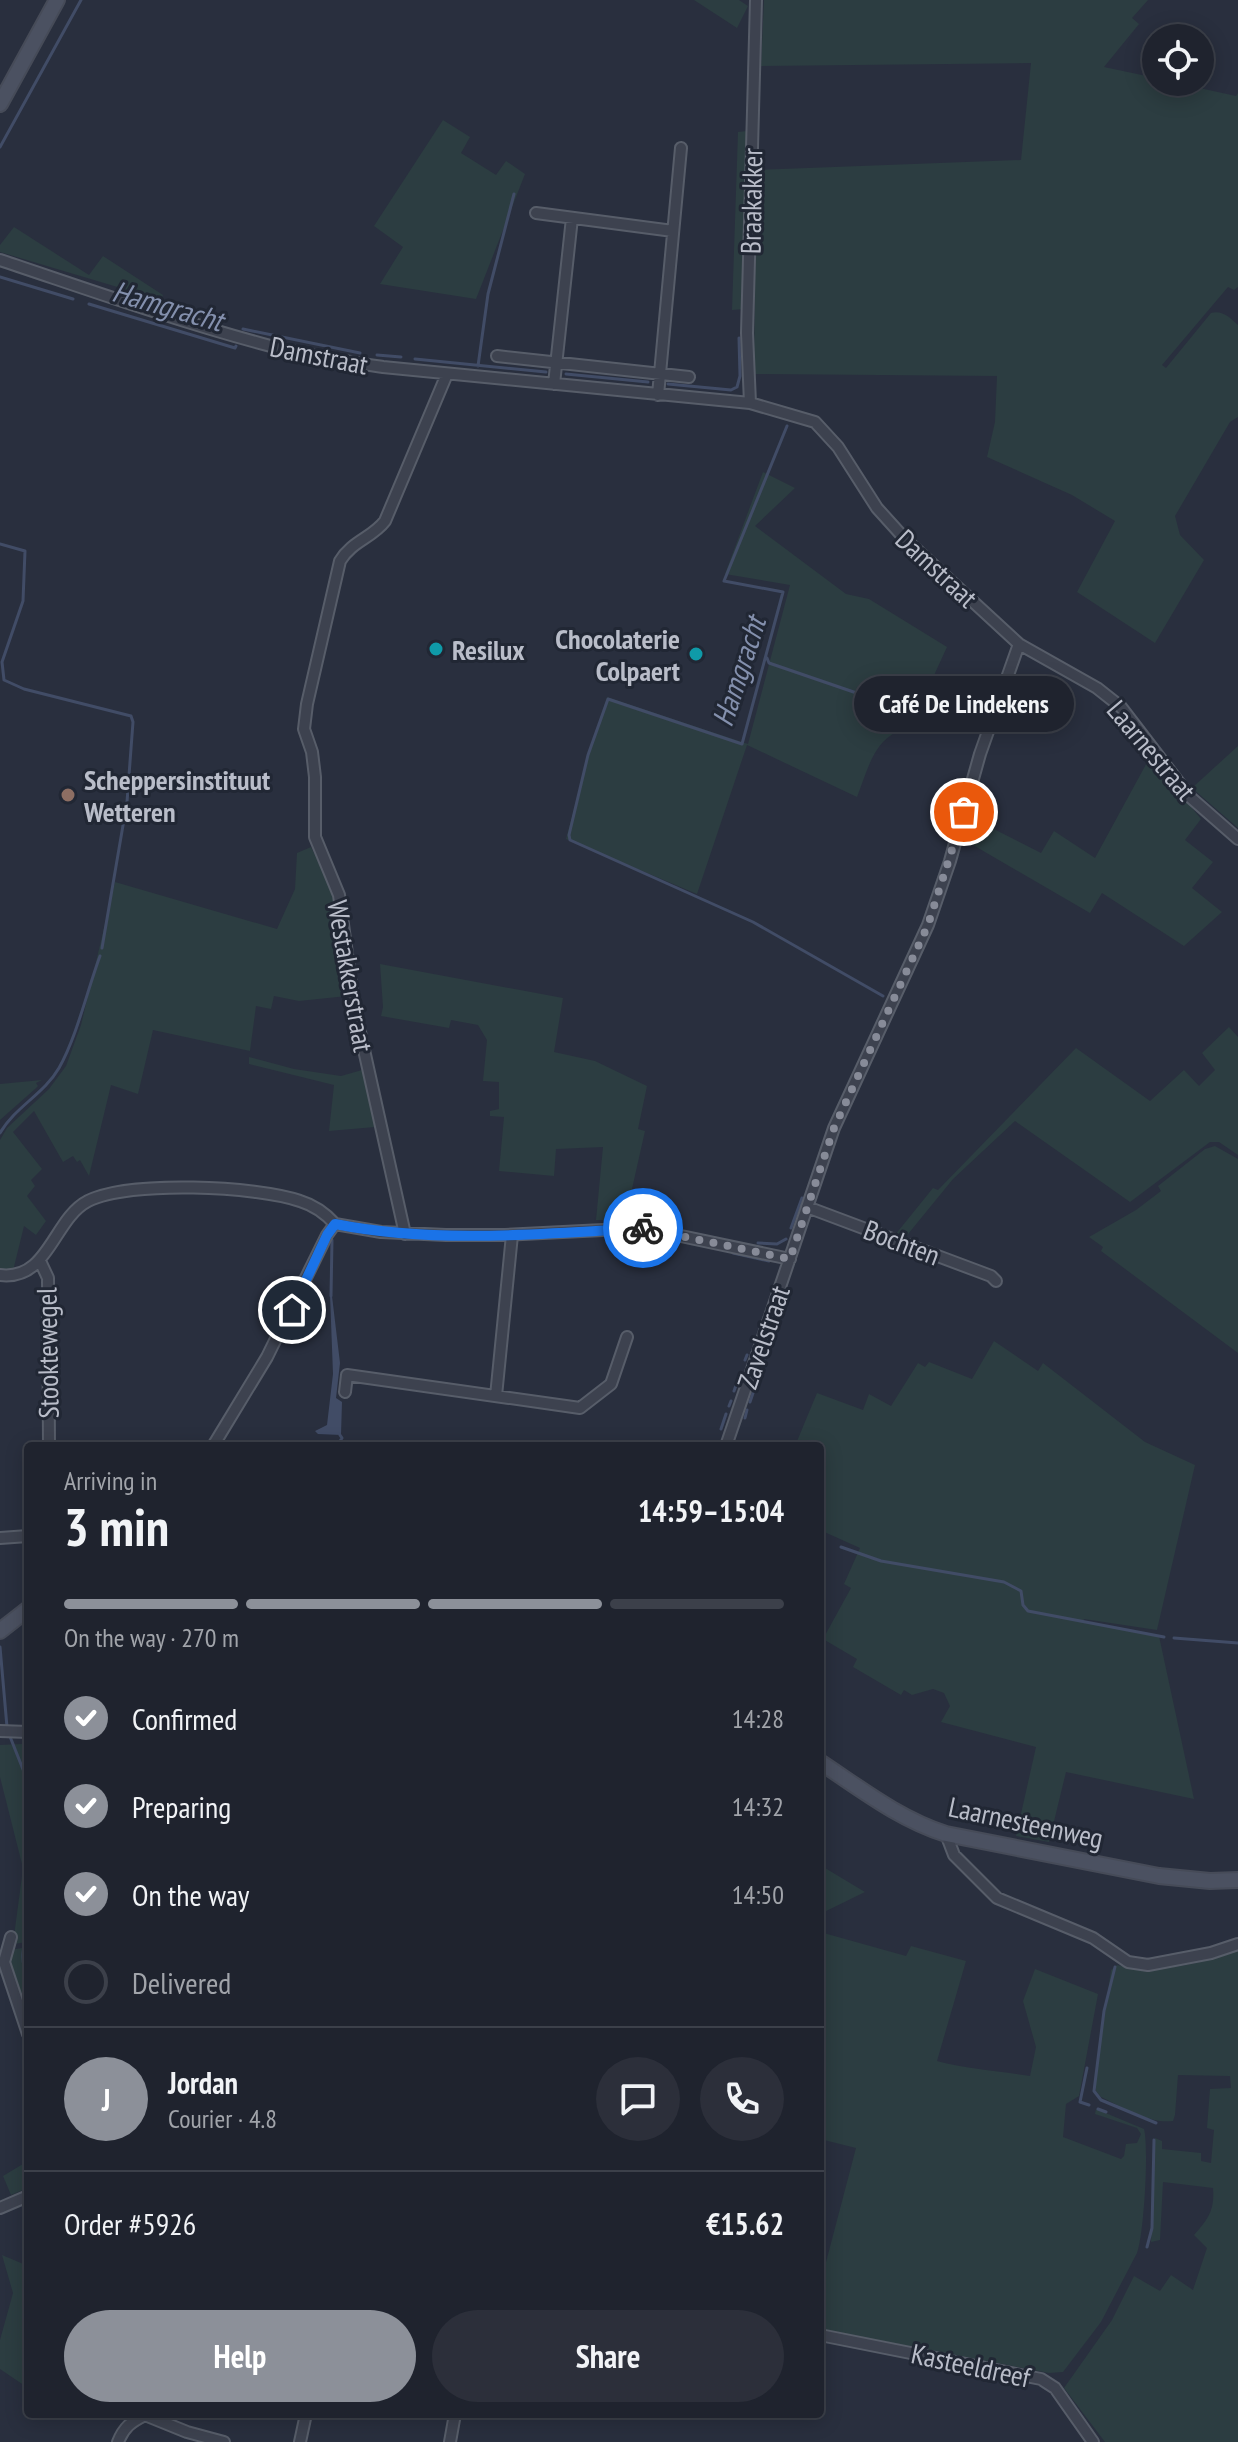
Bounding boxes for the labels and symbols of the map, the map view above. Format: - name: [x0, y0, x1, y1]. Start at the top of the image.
- street label: Braakakker: [732, 147, 770, 254]
- water label: Hamgracht: [108, 271, 231, 340]
- street label: Damstraat: [267, 327, 371, 383]
- street label: Damstraat: [888, 521, 986, 616]
- water label: Hamgracht: [702, 608, 775, 731]
- place label: Chocolaterie Colpaert: [555, 620, 680, 689]
- place label: Resilux: [452, 631, 525, 668]
- marker: Resilux: [427, 640, 445, 658]
- marker: Chocolaterie Colpaert: [687, 645, 705, 663]
- callout: Café De Lindekens: [854, 676, 1074, 732]
- street label: Laarnestraat: [1099, 692, 1205, 808]
- place label: Scheppersinstituut Wetteren: [83, 761, 270, 830]
- pin: [930, 778, 998, 846]
- marker: Scheppersinstituut Wetteren: [59, 786, 77, 804]
- street label: Westakkerstraat: [319, 897, 383, 1055]
- courier: [603, 1188, 683, 1268]
- street label: Bochten: [859, 1211, 945, 1273]
- pin: [258, 1276, 326, 1344]
- street label: Zavelstraat: [728, 1280, 798, 1394]
- street label: Stooktewegel: [27, 1287, 67, 1419]
- street label: Laarnesteenweg: [945, 1788, 1107, 1856]
- street label: Kasteeldreef: [908, 2334, 1036, 2396]

